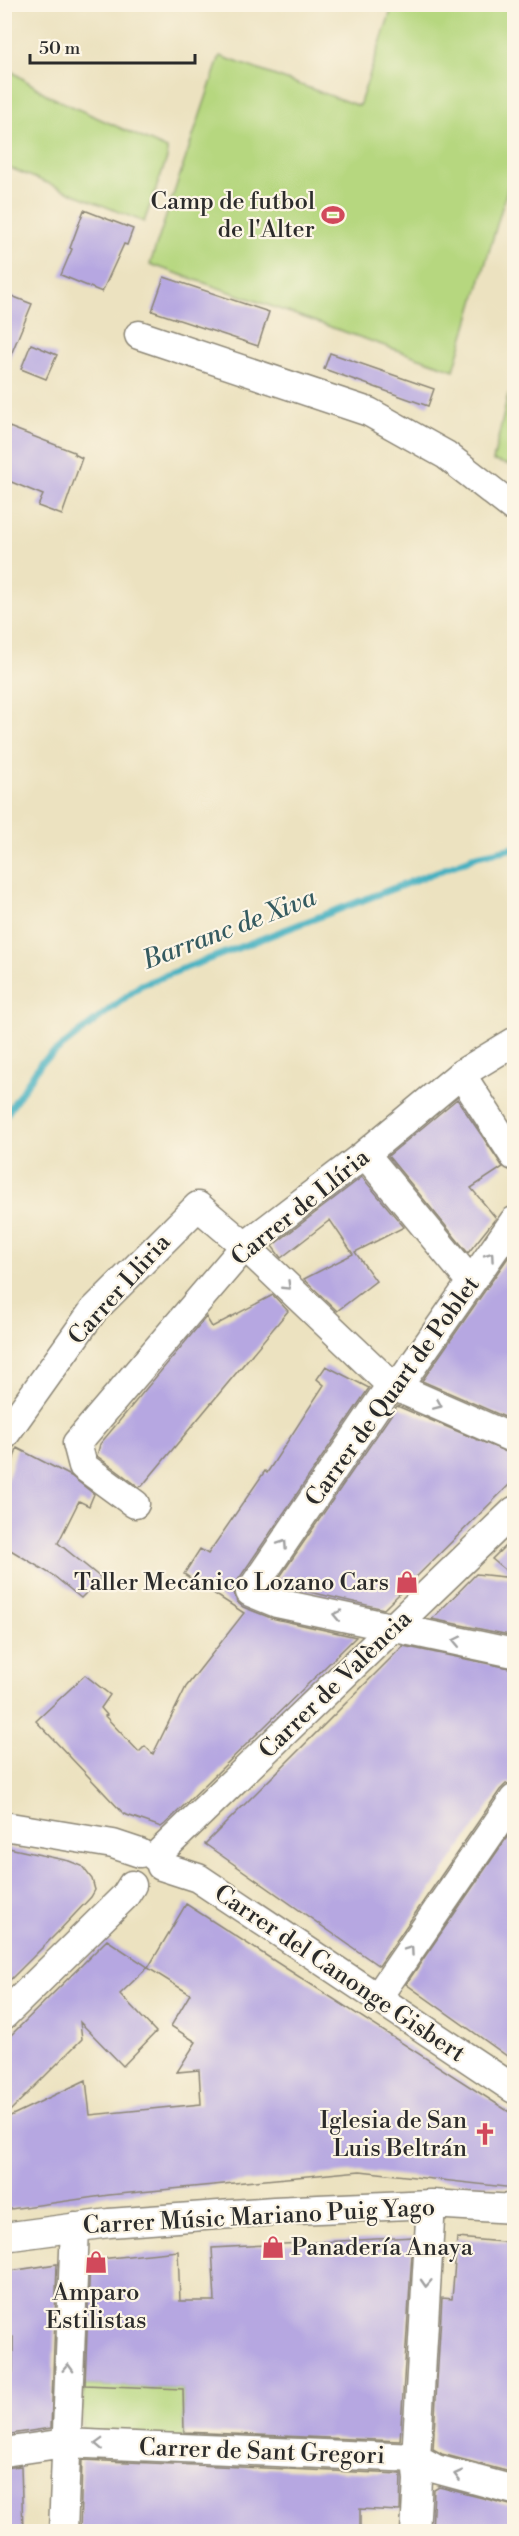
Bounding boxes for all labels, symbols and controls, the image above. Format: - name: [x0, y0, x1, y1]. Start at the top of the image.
- scale bar: [30, 27, 195, 65]
- text: 50 m: [39, 37, 81, 60]
- place label: Camp de futbol de l'Alter: [151, 187, 315, 245]
- sports icon: Camp de futbol de l'Alter: [320, 202, 346, 228]
- water label: Barranc de Xiva: [137, 881, 321, 977]
- street label: Carrer de Llíria: [225, 1142, 377, 1273]
- street label: Carrer Lliria: [62, 1227, 178, 1351]
- one-way arrow: [482, 1252, 493, 1263]
- street label: Carrer de Quart de Poblet: [299, 1270, 487, 1513]
- one-way arrow: [280, 1279, 291, 1290]
- one-way arrow: [432, 1398, 443, 1410]
- one-way arrow: [276, 1539, 287, 1550]
- place label: Taller Mecánico Lozano Cars: [74, 1568, 389, 1598]
- shop icon: Taller Mecánico Lozano Cars: [394, 1569, 420, 1595]
- street label: Carrer de València: [253, 1604, 419, 1765]
- one-way arrow: [332, 1610, 342, 1623]
- one-way arrow: [453, 1635, 463, 1648]
- street label: Carrer del Canonge Gisbert: [208, 1879, 471, 2069]
- one-way arrow: [403, 1945, 414, 1956]
- place label: Iglesia de San Luis Beltrán: [320, 2106, 467, 2164]
- church icon: Iglesia de San Luis Beltrán: [472, 2121, 498, 2147]
- street label: Carrer Músic Mariano Puig Yago: [82, 2193, 436, 2241]
- place label: Panadería Anaya: [291, 2233, 474, 2263]
- shop icon: Panadería Anaya: [260, 2234, 286, 2260]
- shop icon: Amparo Estilistas: [83, 2249, 109, 2275]
- place label: Amparo Estilistas: [46, 2278, 146, 2336]
- one-way arrow: [420, 2279, 433, 2288]
- one-way arrow: [62, 2364, 75, 2373]
- street label: Carrer de Sant Gregori: [138, 2433, 386, 2471]
- one-way arrow: [95, 2438, 104, 2451]
- one-way arrow: [453, 2470, 464, 2482]

